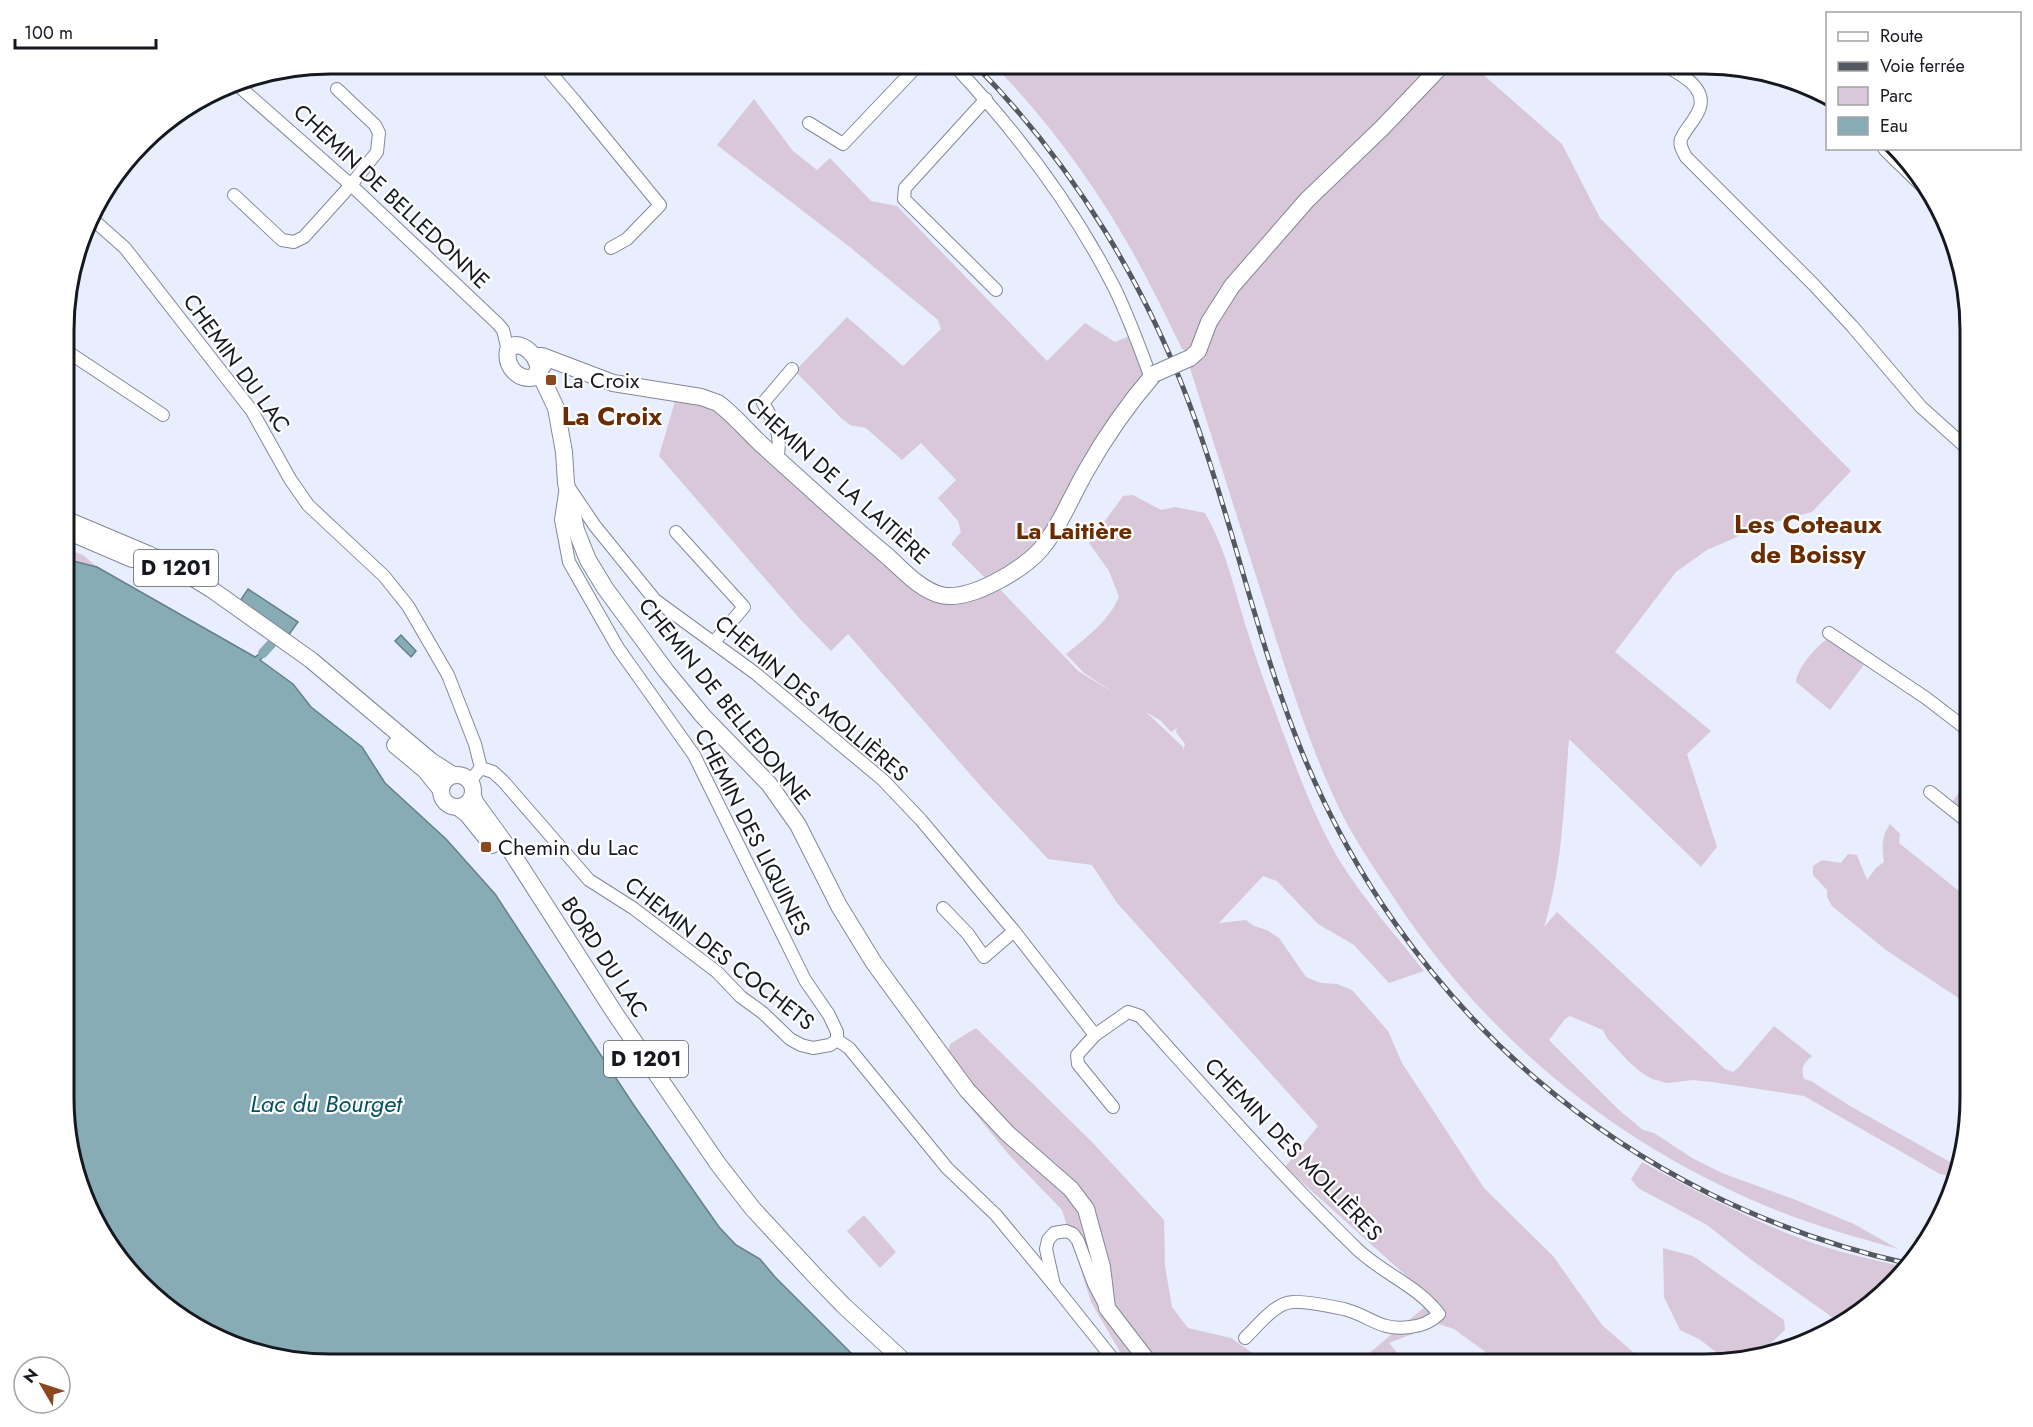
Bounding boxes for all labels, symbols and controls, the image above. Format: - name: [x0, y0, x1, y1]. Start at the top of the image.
- scale bar: [15, 12, 156, 50]
- legend: [1826, 12, 2021, 150]
- text: 100 m: [24, 20, 73, 46]
- text: Route: [1880, 23, 1923, 49]
- text: Voie ferrée: [1880, 53, 1965, 79]
- text: Parc: [1880, 83, 1913, 109]
- street label: CHEMIN DE BELLEDONNE: [287, 96, 497, 296]
- text: Eau: [1880, 113, 1908, 139]
- street label: CHEMIN DU LAC: [176, 287, 298, 439]
- place label: La Croix: [563, 364, 640, 396]
- marker: La Croix: [544, 373, 558, 387]
- street label: CHEMIN DE LA LAITIÈRE: [739, 389, 937, 571]
- district label: La Croix: [562, 397, 662, 435]
- district label: Les Coteaux de Boissy: [1734, 505, 1882, 573]
- district label: La Laitière: [1016, 513, 1132, 548]
- road number: D 1201: [134, 550, 218, 586]
- street label: CHEMIN DE BELLEDONNE: [631, 591, 819, 811]
- street label: CHEMIN DES MOLLIÈRES: [708, 607, 916, 789]
- street label: CHEMIN DES LIQUINES: [687, 723, 819, 941]
- place label: Chemin du Lac: [498, 831, 639, 863]
- marker: Chemin du Lac: [479, 840, 493, 854]
- street label: CHEMIN DES COCHETS: [618, 869, 822, 1037]
- street label: BORD DU LAC: [554, 890, 656, 1024]
- road number: D 1201: [604, 1041, 688, 1077]
- street label: CHEMIN DES MOLLIÈRES: [1198, 1050, 1390, 1248]
- water label: Lac du Bourget: [250, 1086, 403, 1121]
- north arrow: [12, 1355, 72, 1415]
- text: N: [18, 1364, 44, 1388]

